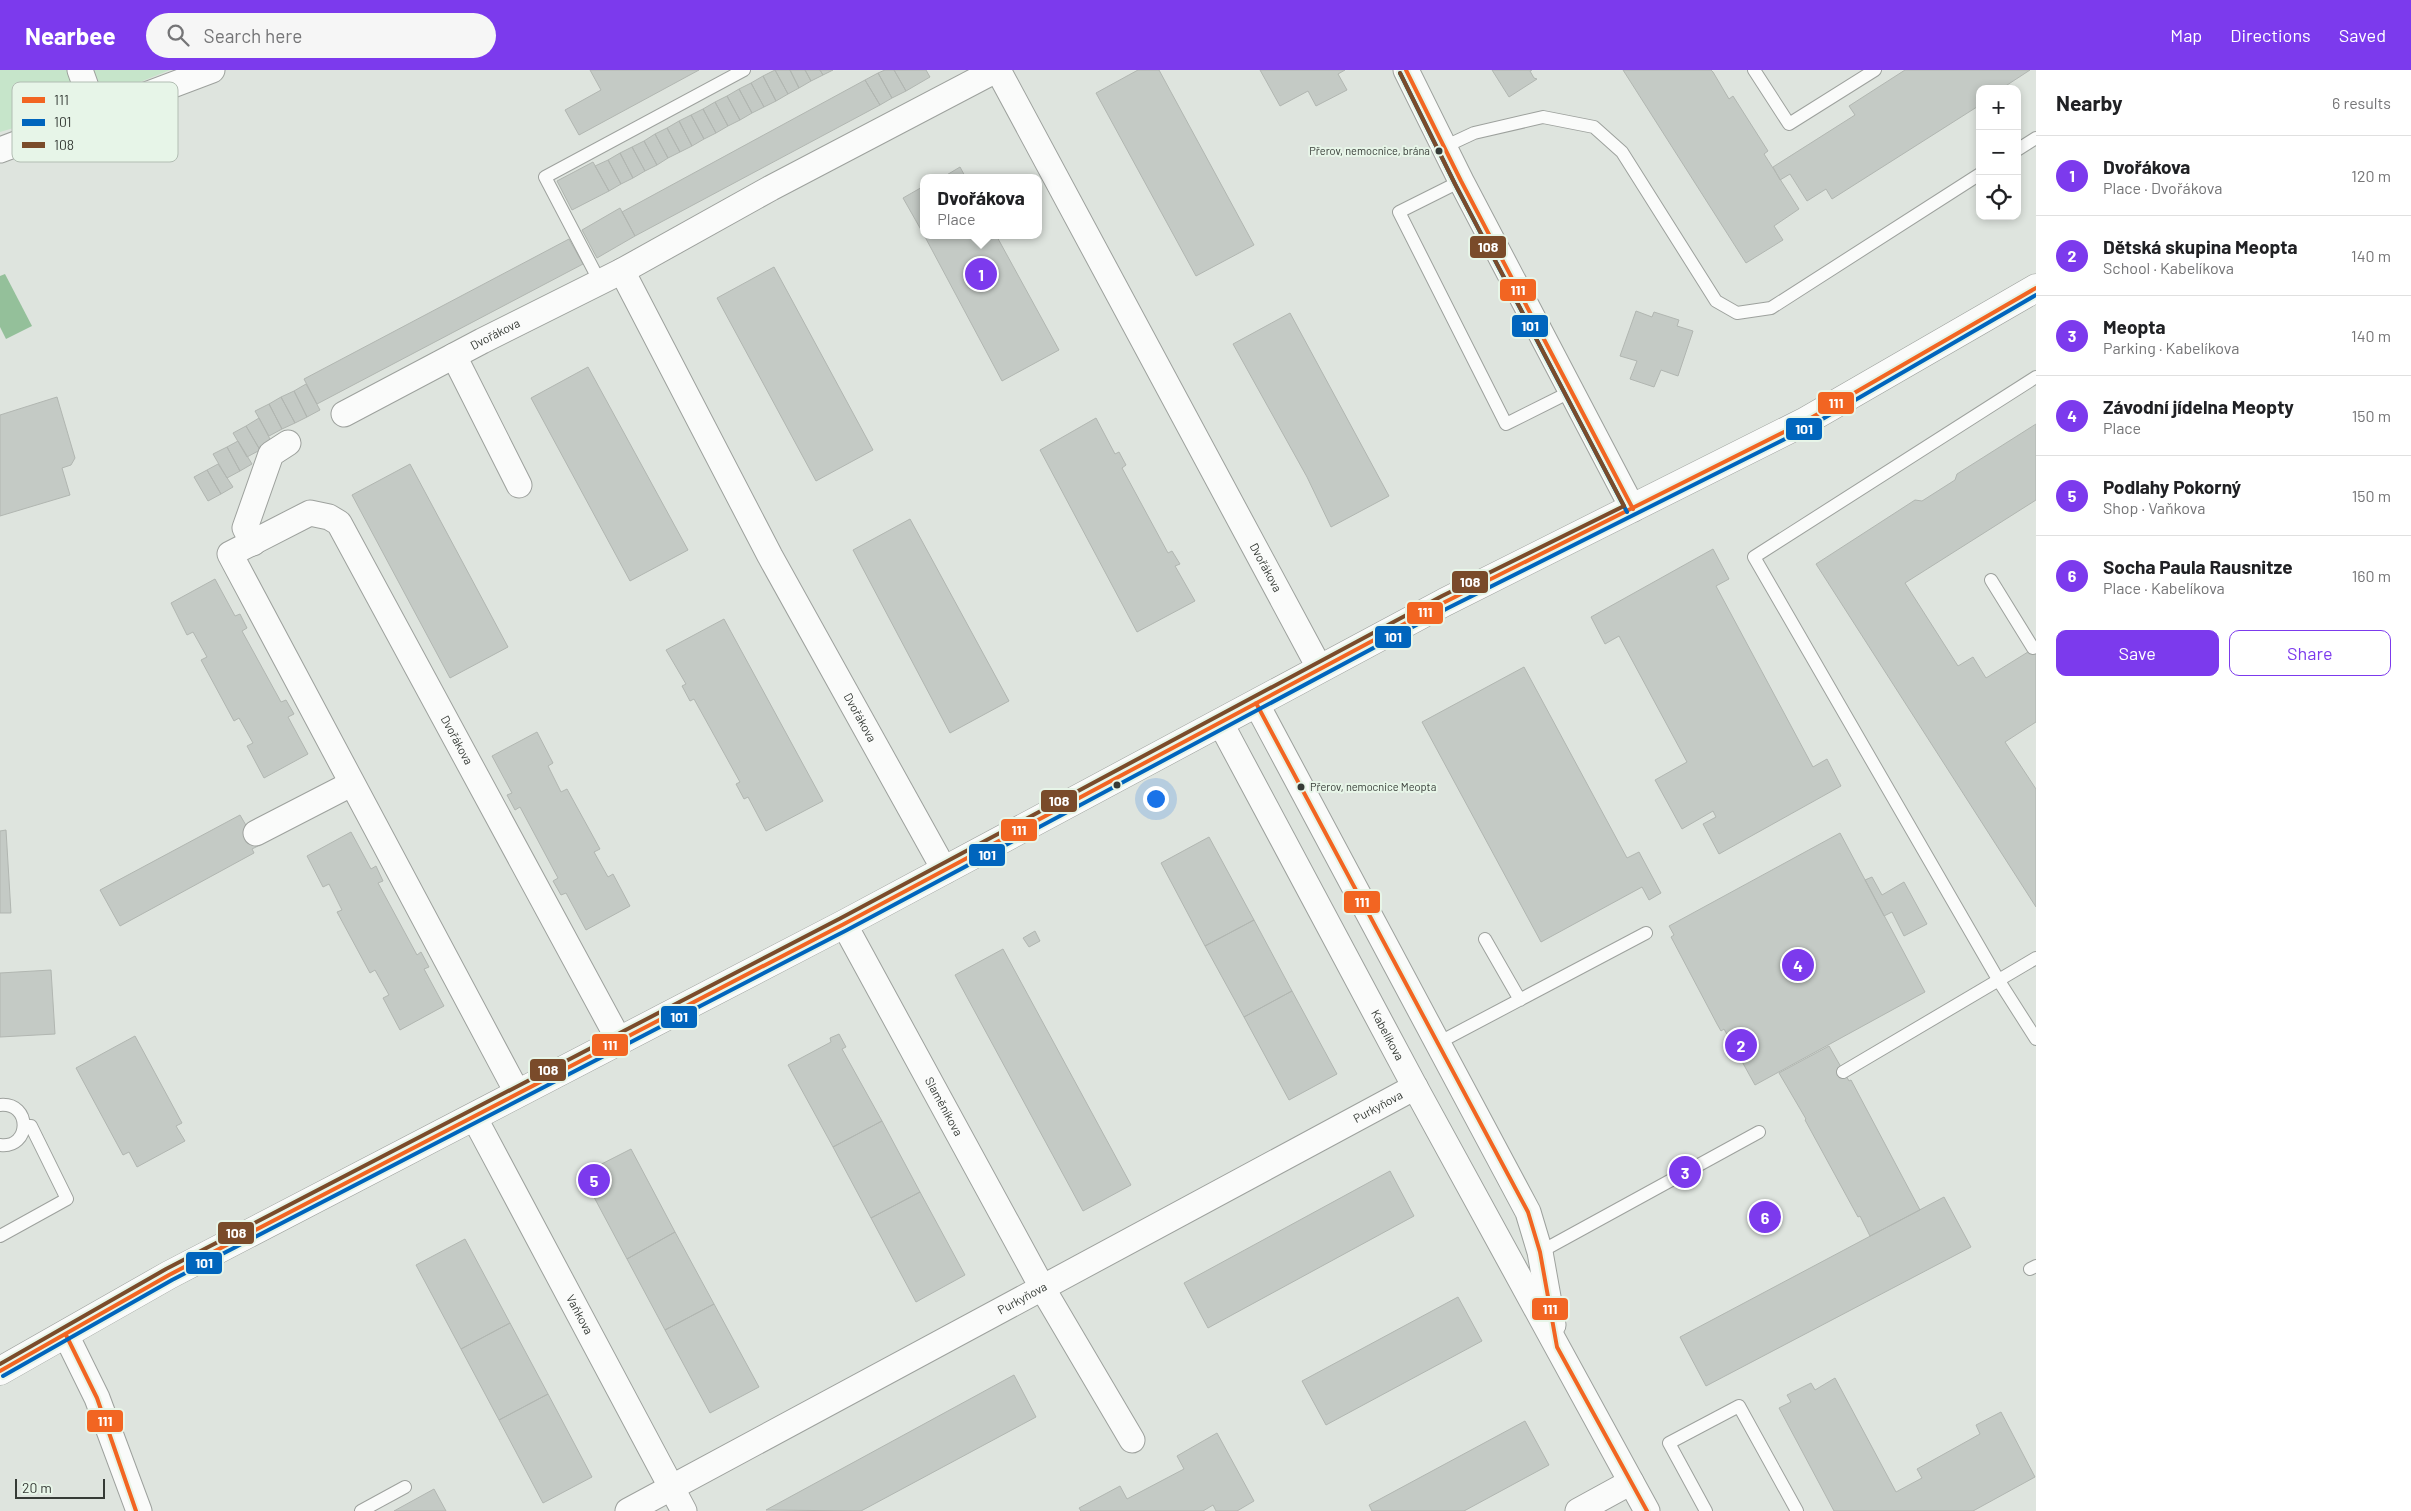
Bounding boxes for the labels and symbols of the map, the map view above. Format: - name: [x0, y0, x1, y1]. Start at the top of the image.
- legend: [12, 82, 178, 162]
- text: 111: [54, 91, 69, 108]
- text: 101: [54, 113, 71, 130]
- text: 108: [54, 136, 74, 153]
- place label: Přerov, nemocnice, brána: [1309, 144, 1430, 157]
- marker: Přerov, nemocnice, brána: [1434, 146, 1444, 156]
- line badge: 108: [1469, 235, 1507, 259]
- text: 108: [1478, 238, 1499, 255]
- pin: 1: [965, 255, 997, 293]
- line badge: 111: [1499, 278, 1537, 302]
- text: 111: [1510, 281, 1526, 298]
- line badge: 101: [1511, 314, 1549, 338]
- street label: Dvořákova: [468, 315, 522, 352]
- text: 101: [1521, 317, 1539, 334]
- line badge: 111: [1817, 391, 1855, 415]
- text: 111: [1828, 394, 1844, 411]
- line badge: 101: [1785, 417, 1823, 441]
- text: 101: [1795, 420, 1813, 437]
- street label: Dvořákova: [1248, 540, 1285, 594]
- line badge: 108: [1451, 570, 1489, 594]
- text: 108: [1460, 573, 1481, 590]
- line badge: 111: [1406, 601, 1444, 625]
- text: 111: [1417, 603, 1433, 620]
- line badge: 101: [1374, 625, 1412, 649]
- text: 101: [1384, 628, 1402, 645]
- street label: Dvořákova: [841, 690, 880, 744]
- street label: Dvořákova: [439, 713, 476, 767]
- unlabelled marker: [1112, 780, 1122, 790]
- place label: Přerov, nemocnice Meopta: [1310, 780, 1436, 793]
- marker: Přerov, nemocnice Meopta: [1296, 782, 1306, 792]
- your location: [1143, 786, 1169, 812]
- line badge: 108: [1040, 789, 1078, 813]
- text: 108: [1049, 792, 1070, 809]
- line badge: 111: [1000, 818, 1038, 842]
- text: 111: [1011, 821, 1027, 838]
- line badge: 101: [968, 843, 1006, 867]
- text: 101: [978, 846, 996, 863]
- line badge: 111: [1343, 890, 1381, 914]
- text: 111: [1354, 893, 1370, 910]
- pin: 4: [1782, 946, 1814, 984]
- line badge: 101: [660, 1005, 698, 1029]
- street label: Kabelíkova: [1369, 1007, 1407, 1062]
- text: 101: [670, 1008, 688, 1025]
- pin: 2: [1725, 1026, 1757, 1064]
- line badge: 111: [591, 1033, 629, 1057]
- text: 111: [602, 1036, 618, 1053]
- line badge: 108: [529, 1058, 567, 1082]
- text: 108: [538, 1061, 559, 1078]
- street label: Slaměníkova: [923, 1074, 966, 1138]
- street label: Purkyňova: [1351, 1087, 1405, 1125]
- pin: 3: [1669, 1153, 1701, 1191]
- pin: 5: [578, 1161, 610, 1199]
- pin: 6: [1749, 1198, 1781, 1236]
- line badge: 108: [217, 1221, 255, 1245]
- text: 108: [226, 1224, 247, 1241]
- line badge: 101: [185, 1251, 223, 1275]
- text: 101: [195, 1254, 213, 1271]
- street label: Purkyňova: [995, 1279, 1049, 1317]
- street label: Vaňkova: [564, 1292, 597, 1336]
- line badge: 111: [1531, 1297, 1569, 1321]
- text: 111: [1542, 1300, 1558, 1317]
- line badge: 111: [86, 1409, 124, 1433]
- text: 111: [97, 1412, 113, 1429]
- scale bar: [15, 1476, 105, 1499]

